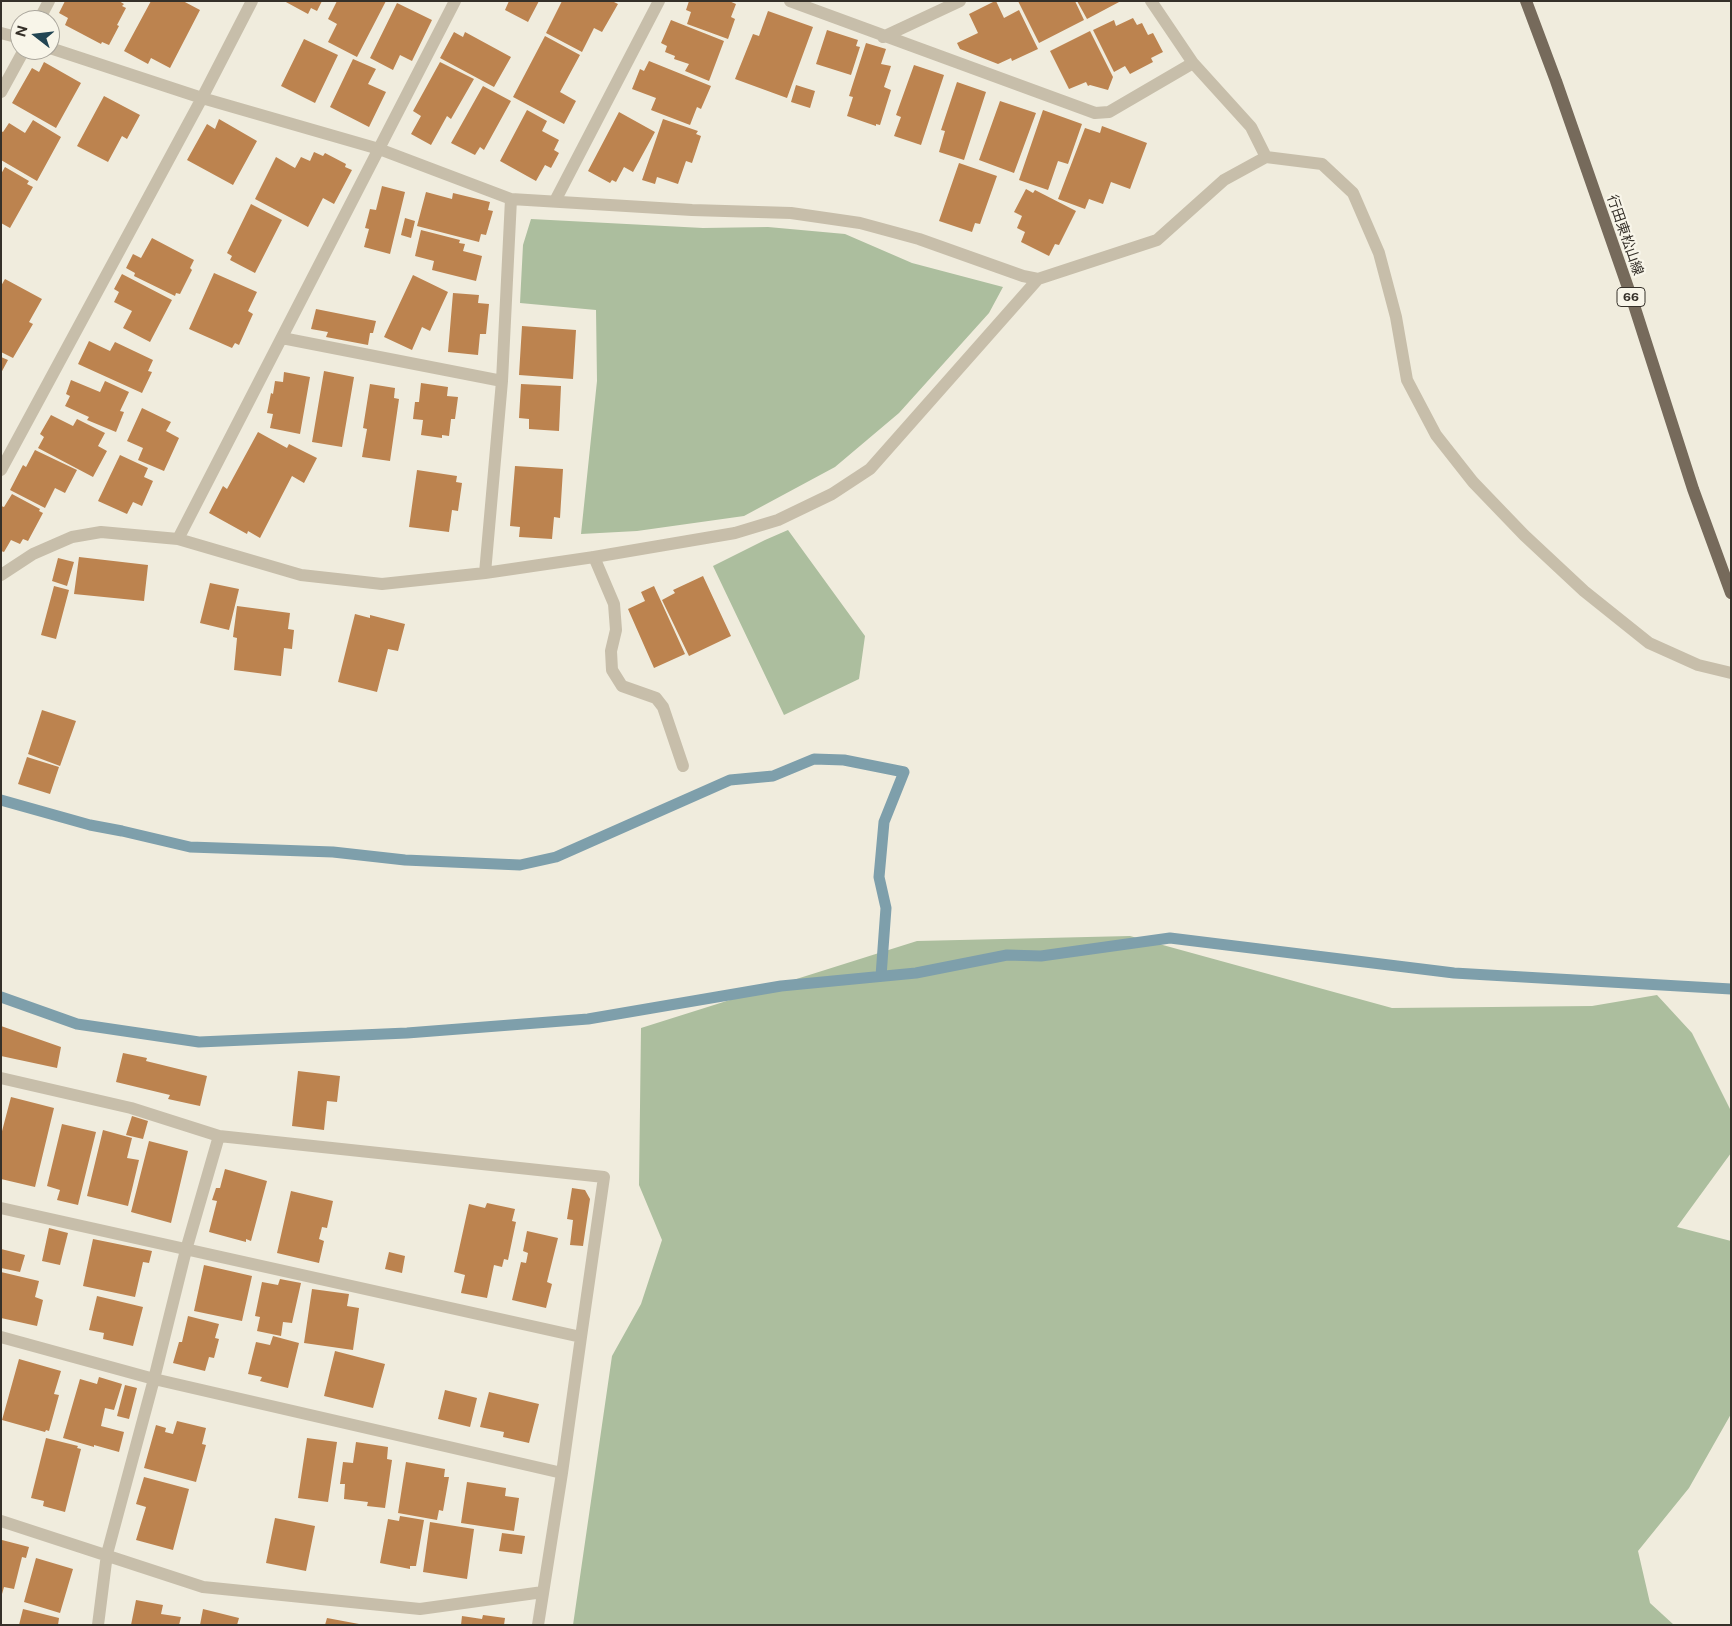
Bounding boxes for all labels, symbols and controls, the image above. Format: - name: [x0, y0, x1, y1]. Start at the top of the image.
- north arrow: [10, 10, 60, 60]
- text: N: [12, 24, 31, 39]
- street label: 行田東松山線: [1603, 193, 1647, 277]
- road number: 66: [1617, 288, 1645, 306]

